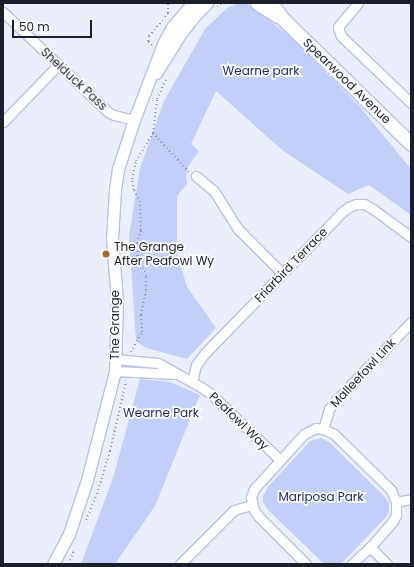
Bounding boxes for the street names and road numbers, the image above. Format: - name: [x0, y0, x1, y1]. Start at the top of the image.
- street label: Spearwood Avenue: [300, 35, 394, 127]
- street label: Shelduck Pass: [38, 45, 110, 113]
- street label: Friarbird Terrace: [252, 225, 330, 305]
- street label: The Grange: [108, 290, 122, 360]
- street label: Malleefowl Link: [327, 336, 399, 410]
- street label: Peafowl Way: [206, 389, 272, 453]

